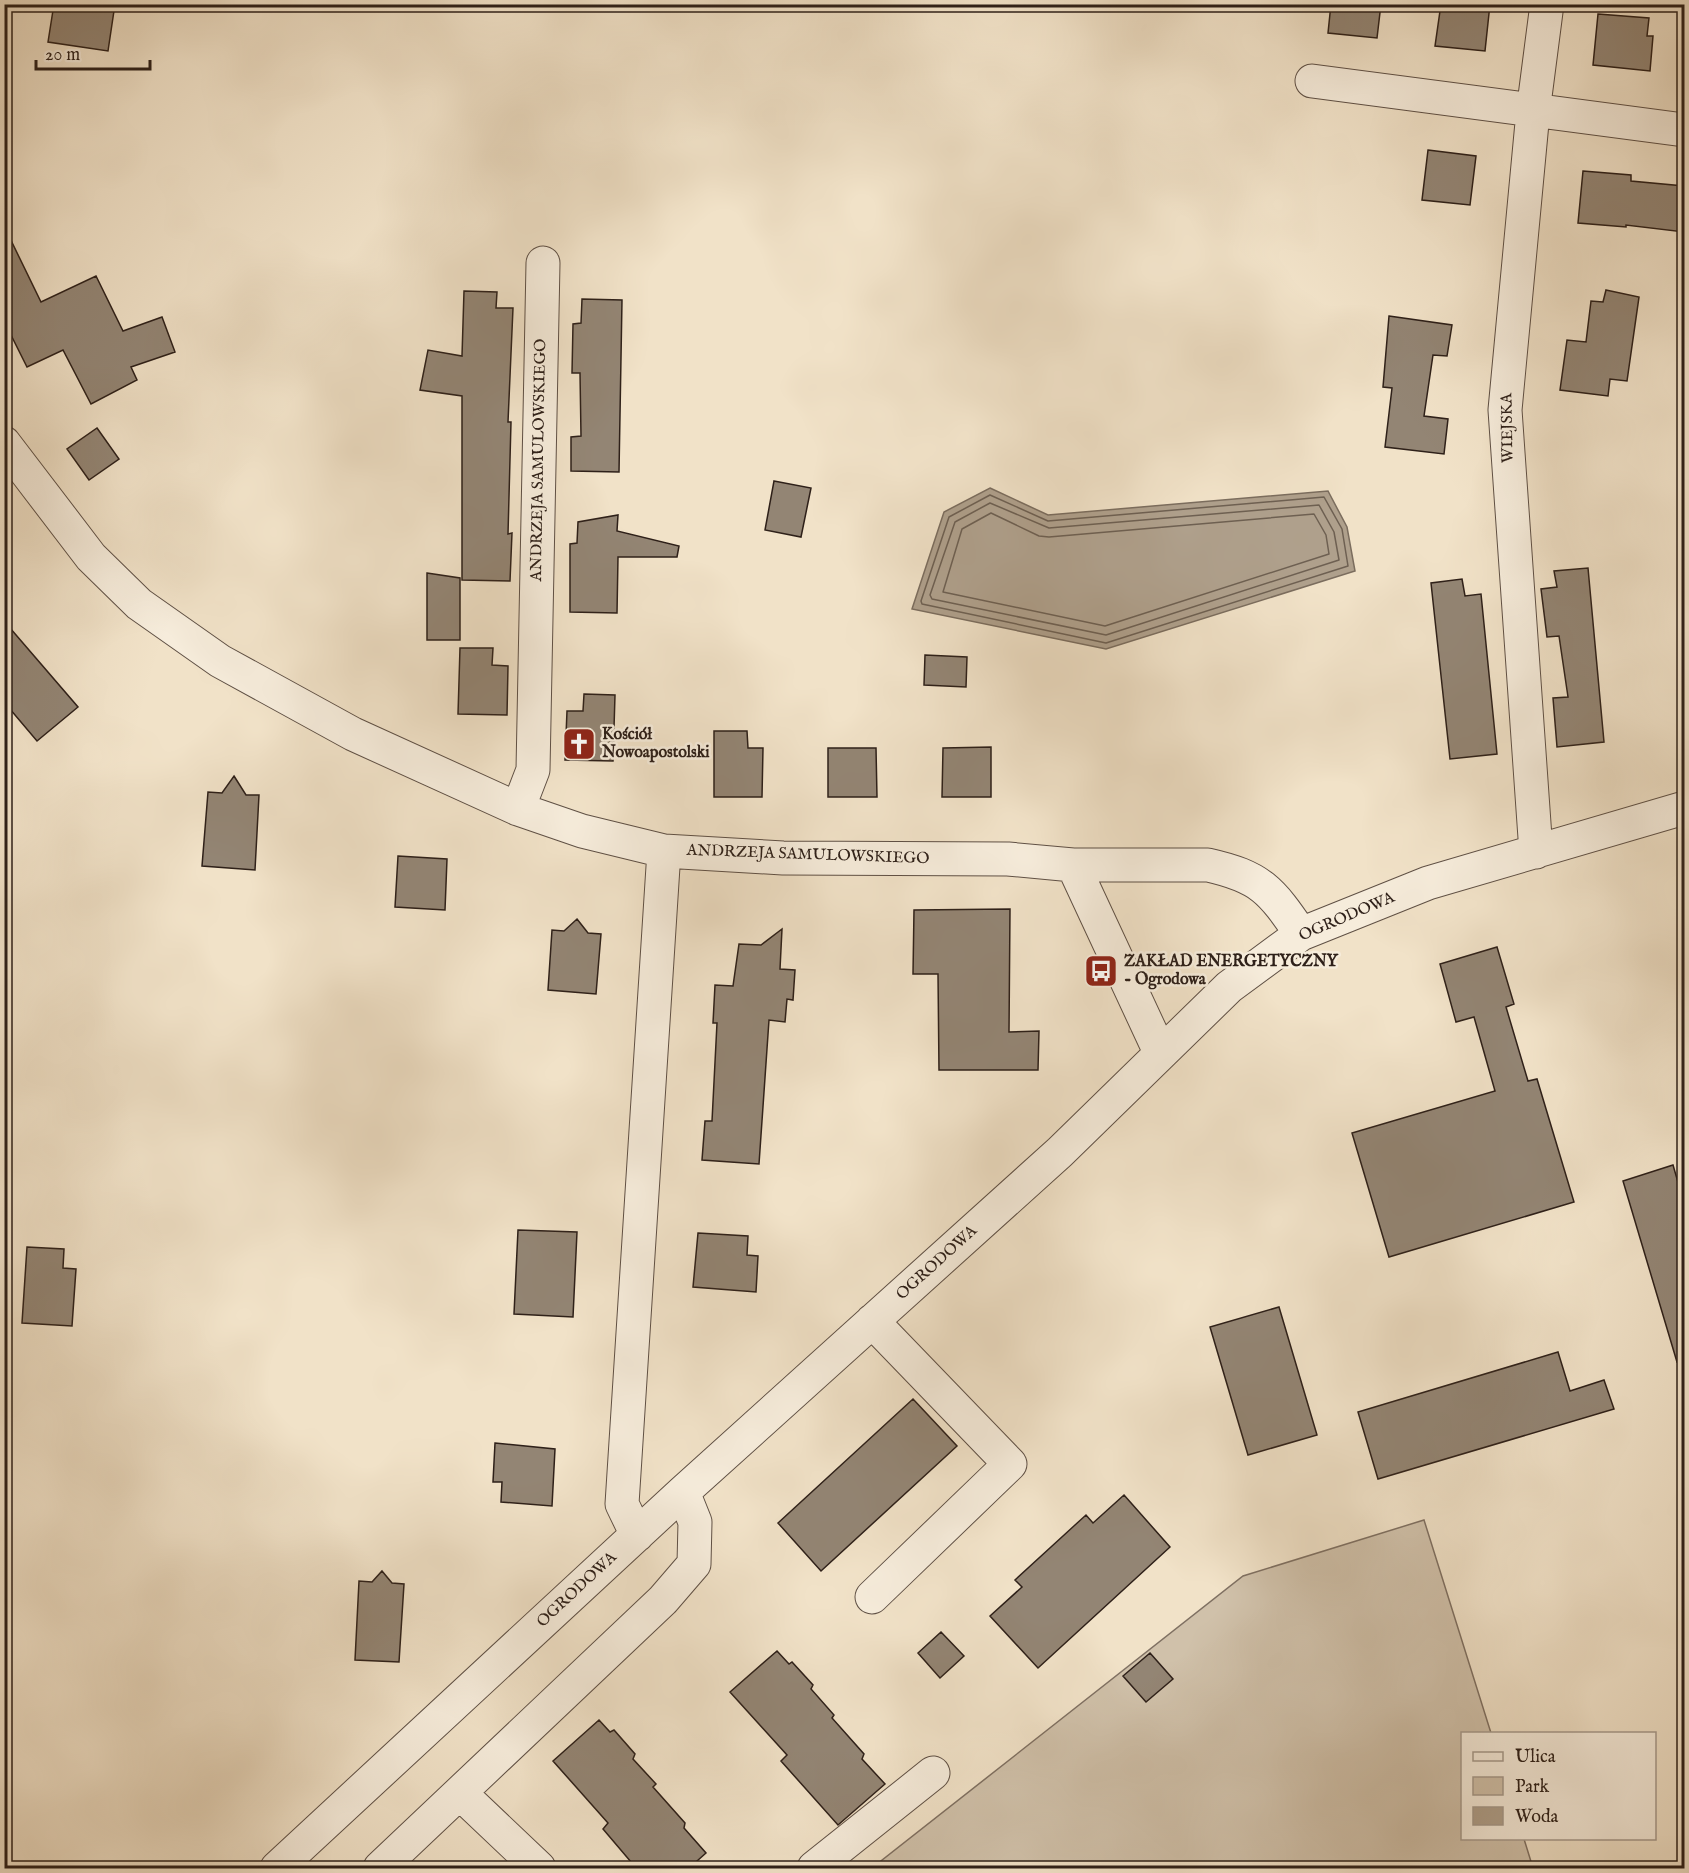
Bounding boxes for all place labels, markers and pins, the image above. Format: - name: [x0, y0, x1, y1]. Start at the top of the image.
- place label: Kościół Nowoapostolski: [601, 725, 710, 763]
- church icon: Kościół Nowoapostolski: [561, 726, 597, 762]
- place label: ZAKŁAD ENERGETYCZNY - Ogrodowa: [1124, 952, 1339, 990]
- bus stop icon: ZAKŁAD ENERGETYCZNY - Ogrodowa: [1083, 953, 1119, 989]

